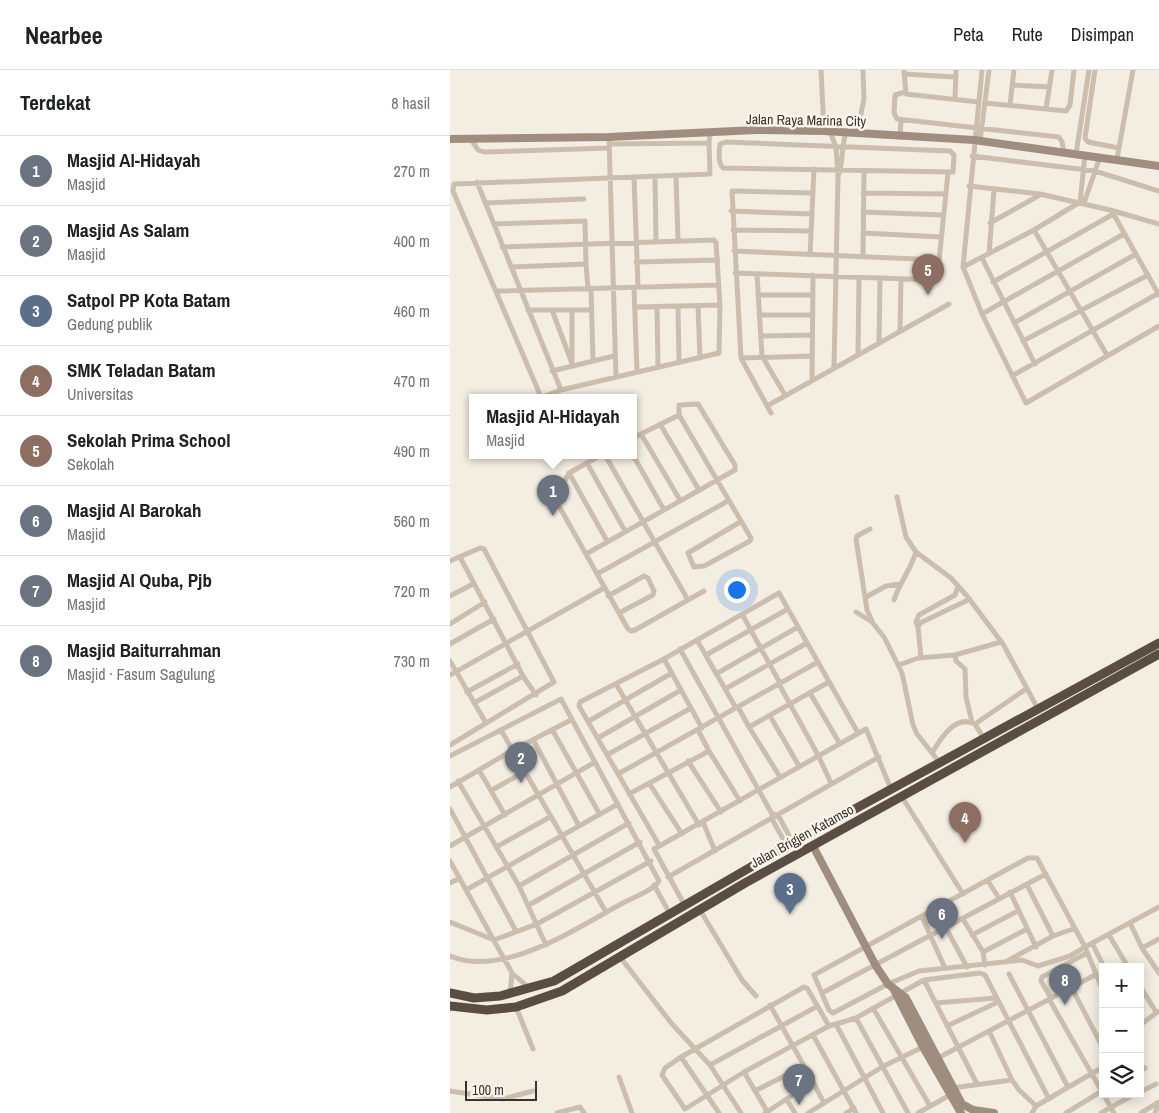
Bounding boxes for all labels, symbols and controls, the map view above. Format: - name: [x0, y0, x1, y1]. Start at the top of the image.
- text: Nearbee: [25, 19, 103, 51]
- text: Peta: [953, 22, 984, 47]
- text: Rute: [1012, 22, 1043, 47]
- text: Disimpan: [1071, 22, 1134, 47]
- text: Terdekat: [20, 88, 91, 117]
- text: 8 hasil: [391, 92, 430, 114]
- street label: Jalan Raya Marina City: [746, 110, 866, 130]
- text: Masjid Al-Hidayah: [67, 147, 201, 173]
- text: 1: [32, 160, 40, 182]
- text: 270 m: [394, 160, 430, 182]
- text: Masjid: [67, 173, 106, 195]
- text: Masjid As Salam: [67, 217, 189, 243]
- text: 2: [32, 230, 40, 252]
- text: 400 m: [394, 230, 430, 252]
- text: Masjid: [67, 243, 106, 265]
- pin: 5: [912, 254, 944, 295]
- text: Satpol PP Kota Batam: [67, 287, 230, 313]
- text: 3: [32, 300, 40, 322]
- text: 460 m: [394, 300, 430, 322]
- text: Gedung publik: [67, 313, 152, 335]
- text: SMK Teladan Batam: [67, 357, 216, 383]
- text: 4: [32, 370, 40, 392]
- text: 470 m: [394, 370, 430, 392]
- text: Universitas: [67, 383, 133, 405]
- popup: [469, 394, 637, 459]
- text: Masjid Al-Hidayah: [486, 403, 620, 429]
- text: Sekolah Prima School: [67, 427, 231, 453]
- text: Masjid: [486, 429, 525, 451]
- text: 5: [32, 440, 40, 462]
- text: 490 m: [394, 440, 430, 462]
- text: Sekolah: [67, 453, 114, 475]
- pin: 1: [537, 475, 569, 516]
- text: Masjid Al Barokah: [67, 497, 202, 523]
- text: 6: [32, 510, 40, 532]
- text: 560 m: [394, 510, 430, 532]
- text: Masjid: [67, 523, 106, 545]
- text: Masjid Al Quba, Pjb: [67, 567, 212, 593]
- your location: [724, 577, 750, 603]
- text: 7: [32, 580, 40, 602]
- text: 720 m: [394, 580, 430, 602]
- text: Masjid: [67, 593, 106, 615]
- text: Masjid Baiturrahman: [67, 637, 221, 663]
- text: 8: [32, 650, 40, 672]
- text: 730 m: [394, 650, 430, 672]
- text: Masjid · Fasum Sagulung: [67, 663, 215, 685]
- pin: 2: [505, 742, 537, 783]
- street label: Jalan Brigjen Katamso: [747, 800, 857, 872]
- pin: 4: [949, 802, 981, 843]
- pin: 3: [774, 873, 806, 914]
- pin: 6: [926, 898, 958, 939]
- map controls: [1099, 963, 1144, 1098]
- button: +: [1099, 963, 1144, 1008]
- pin: 8: [1049, 964, 1081, 1005]
- button: −: [1099, 1008, 1144, 1053]
- button: layers: [1099, 1053, 1144, 1098]
- pin: 7: [783, 1064, 815, 1105]
- scale bar: [465, 1078, 538, 1101]
- text: 100 m: [472, 1081, 504, 1099]

